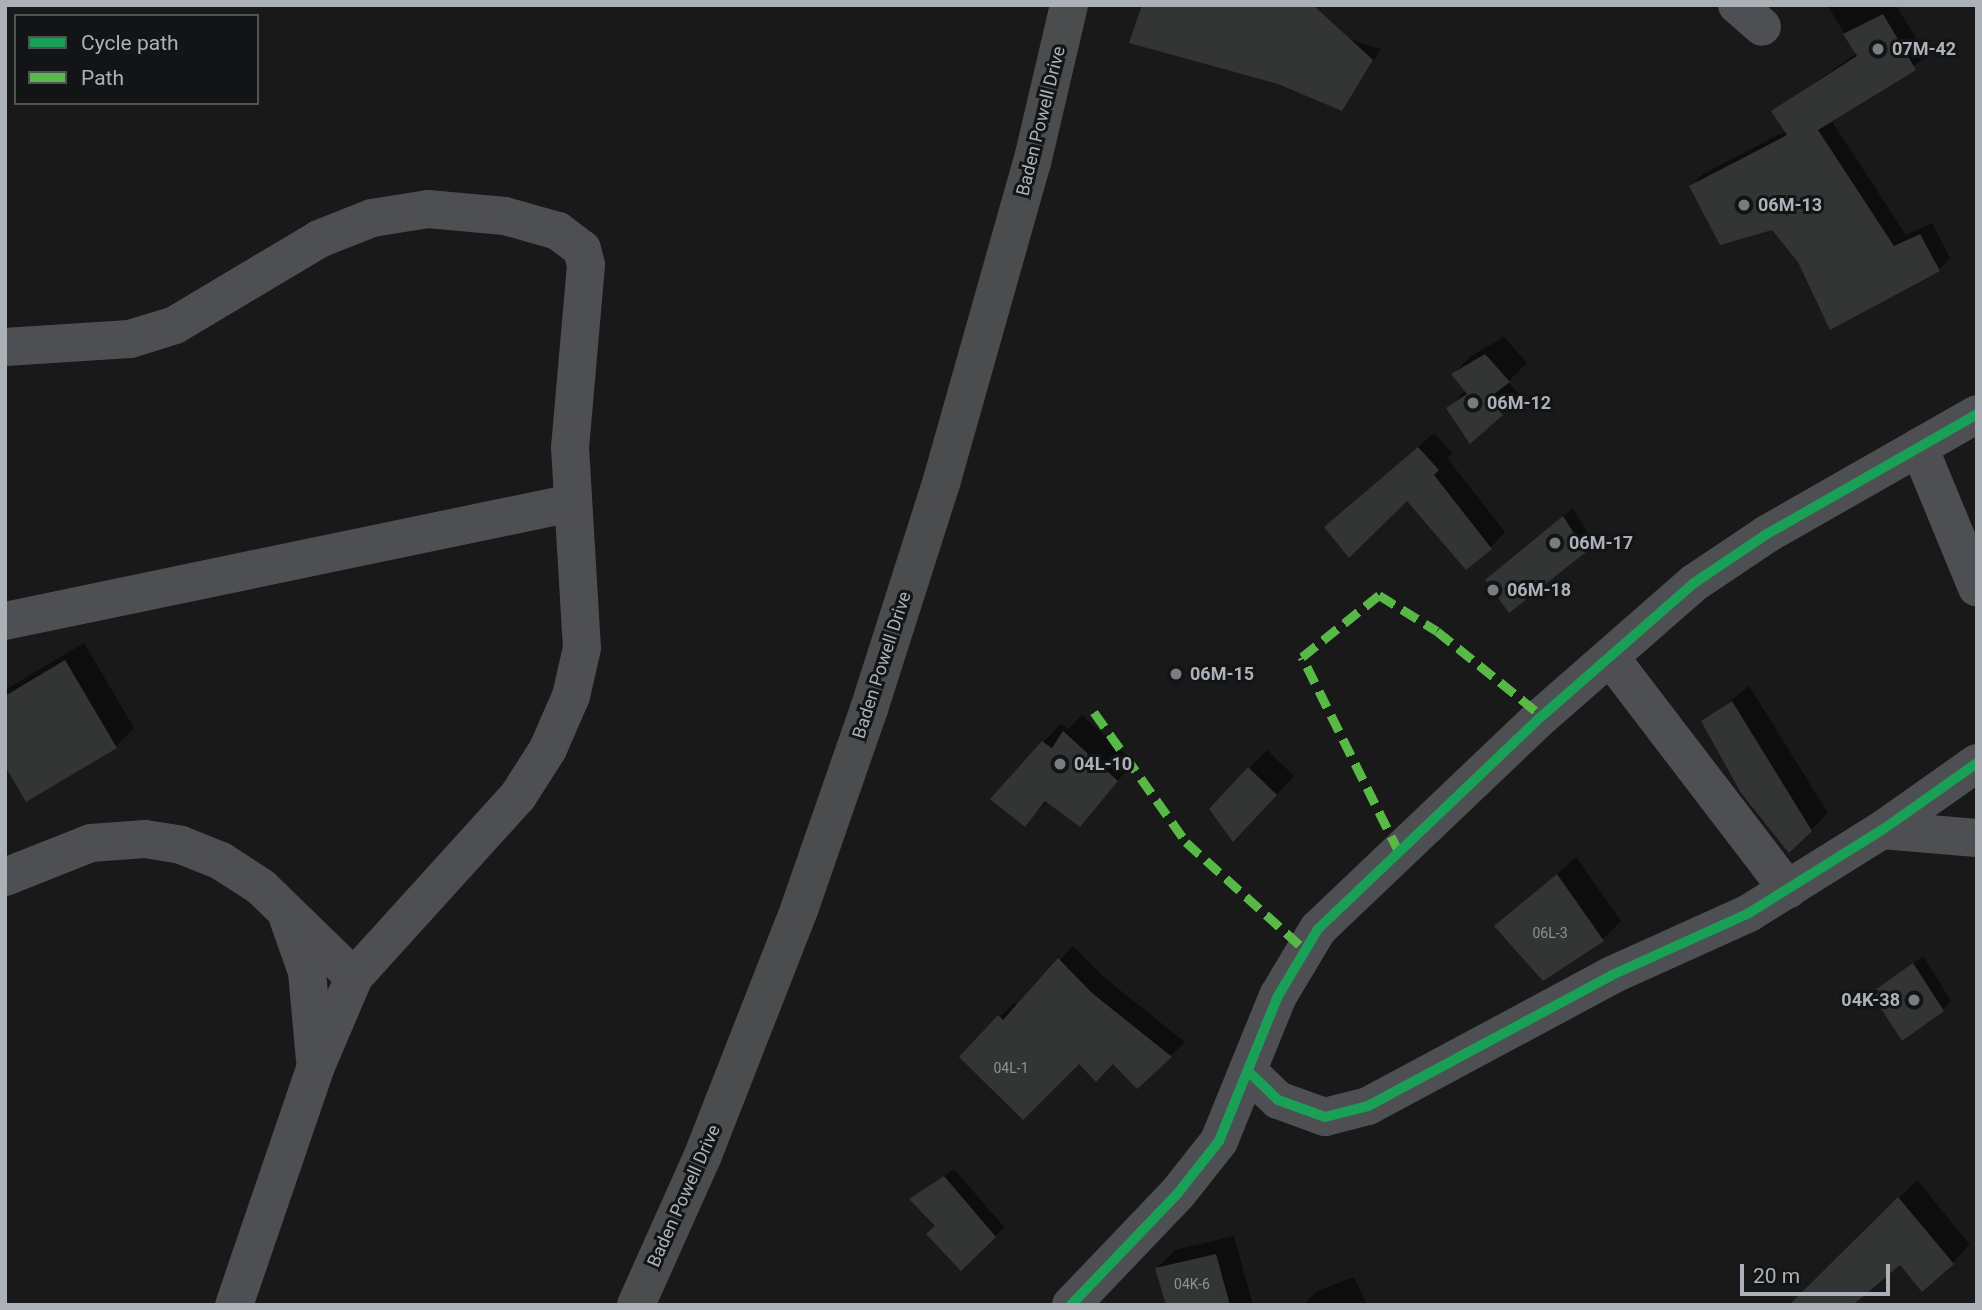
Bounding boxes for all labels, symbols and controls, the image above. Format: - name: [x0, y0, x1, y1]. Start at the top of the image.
- legend: [14, 14, 259, 105]
- text: Cycle path: [81, 31, 179, 55]
- place label: 07M-42: [1892, 38, 1956, 60]
- marker: 07M-42: [1870, 41, 1886, 57]
- street label: Baden Powell Drive: [1012, 44, 1070, 198]
- text: Path: [81, 66, 124, 90]
- place label: 06M-13: [1758, 194, 1822, 216]
- marker: 06M-13: [1736, 197, 1752, 213]
- place label: 06M-12: [1487, 392, 1551, 414]
- marker: 06M-12: [1465, 395, 1481, 411]
- place label: 06M-17: [1569, 532, 1633, 554]
- marker: 06M-17: [1547, 535, 1563, 551]
- place label: 06M-18: [1507, 579, 1571, 601]
- marker: 06M-18: [1485, 582, 1501, 598]
- street label: Baden Powell Drive: [848, 589, 916, 741]
- place label: 06M-15: [1190, 663, 1254, 685]
- marker: 06M-15: [1168, 666, 1184, 682]
- place label: 04L-10: [1074, 753, 1132, 775]
- marker: 04L-10: [1052, 756, 1068, 772]
- house number: 06L-3: [1532, 925, 1568, 941]
- place label: 04K-38: [1841, 989, 1900, 1011]
- marker: 04K-38: [1906, 992, 1922, 1008]
- house number: 04L-1: [993, 1060, 1029, 1076]
- street label: Baden Powell Drive: [643, 1122, 725, 1270]
- scale bar: [1744, 1250, 1895, 1294]
- text: 20 m: [1753, 1264, 1800, 1288]
- house number: 04K-6: [1174, 1276, 1210, 1292]

